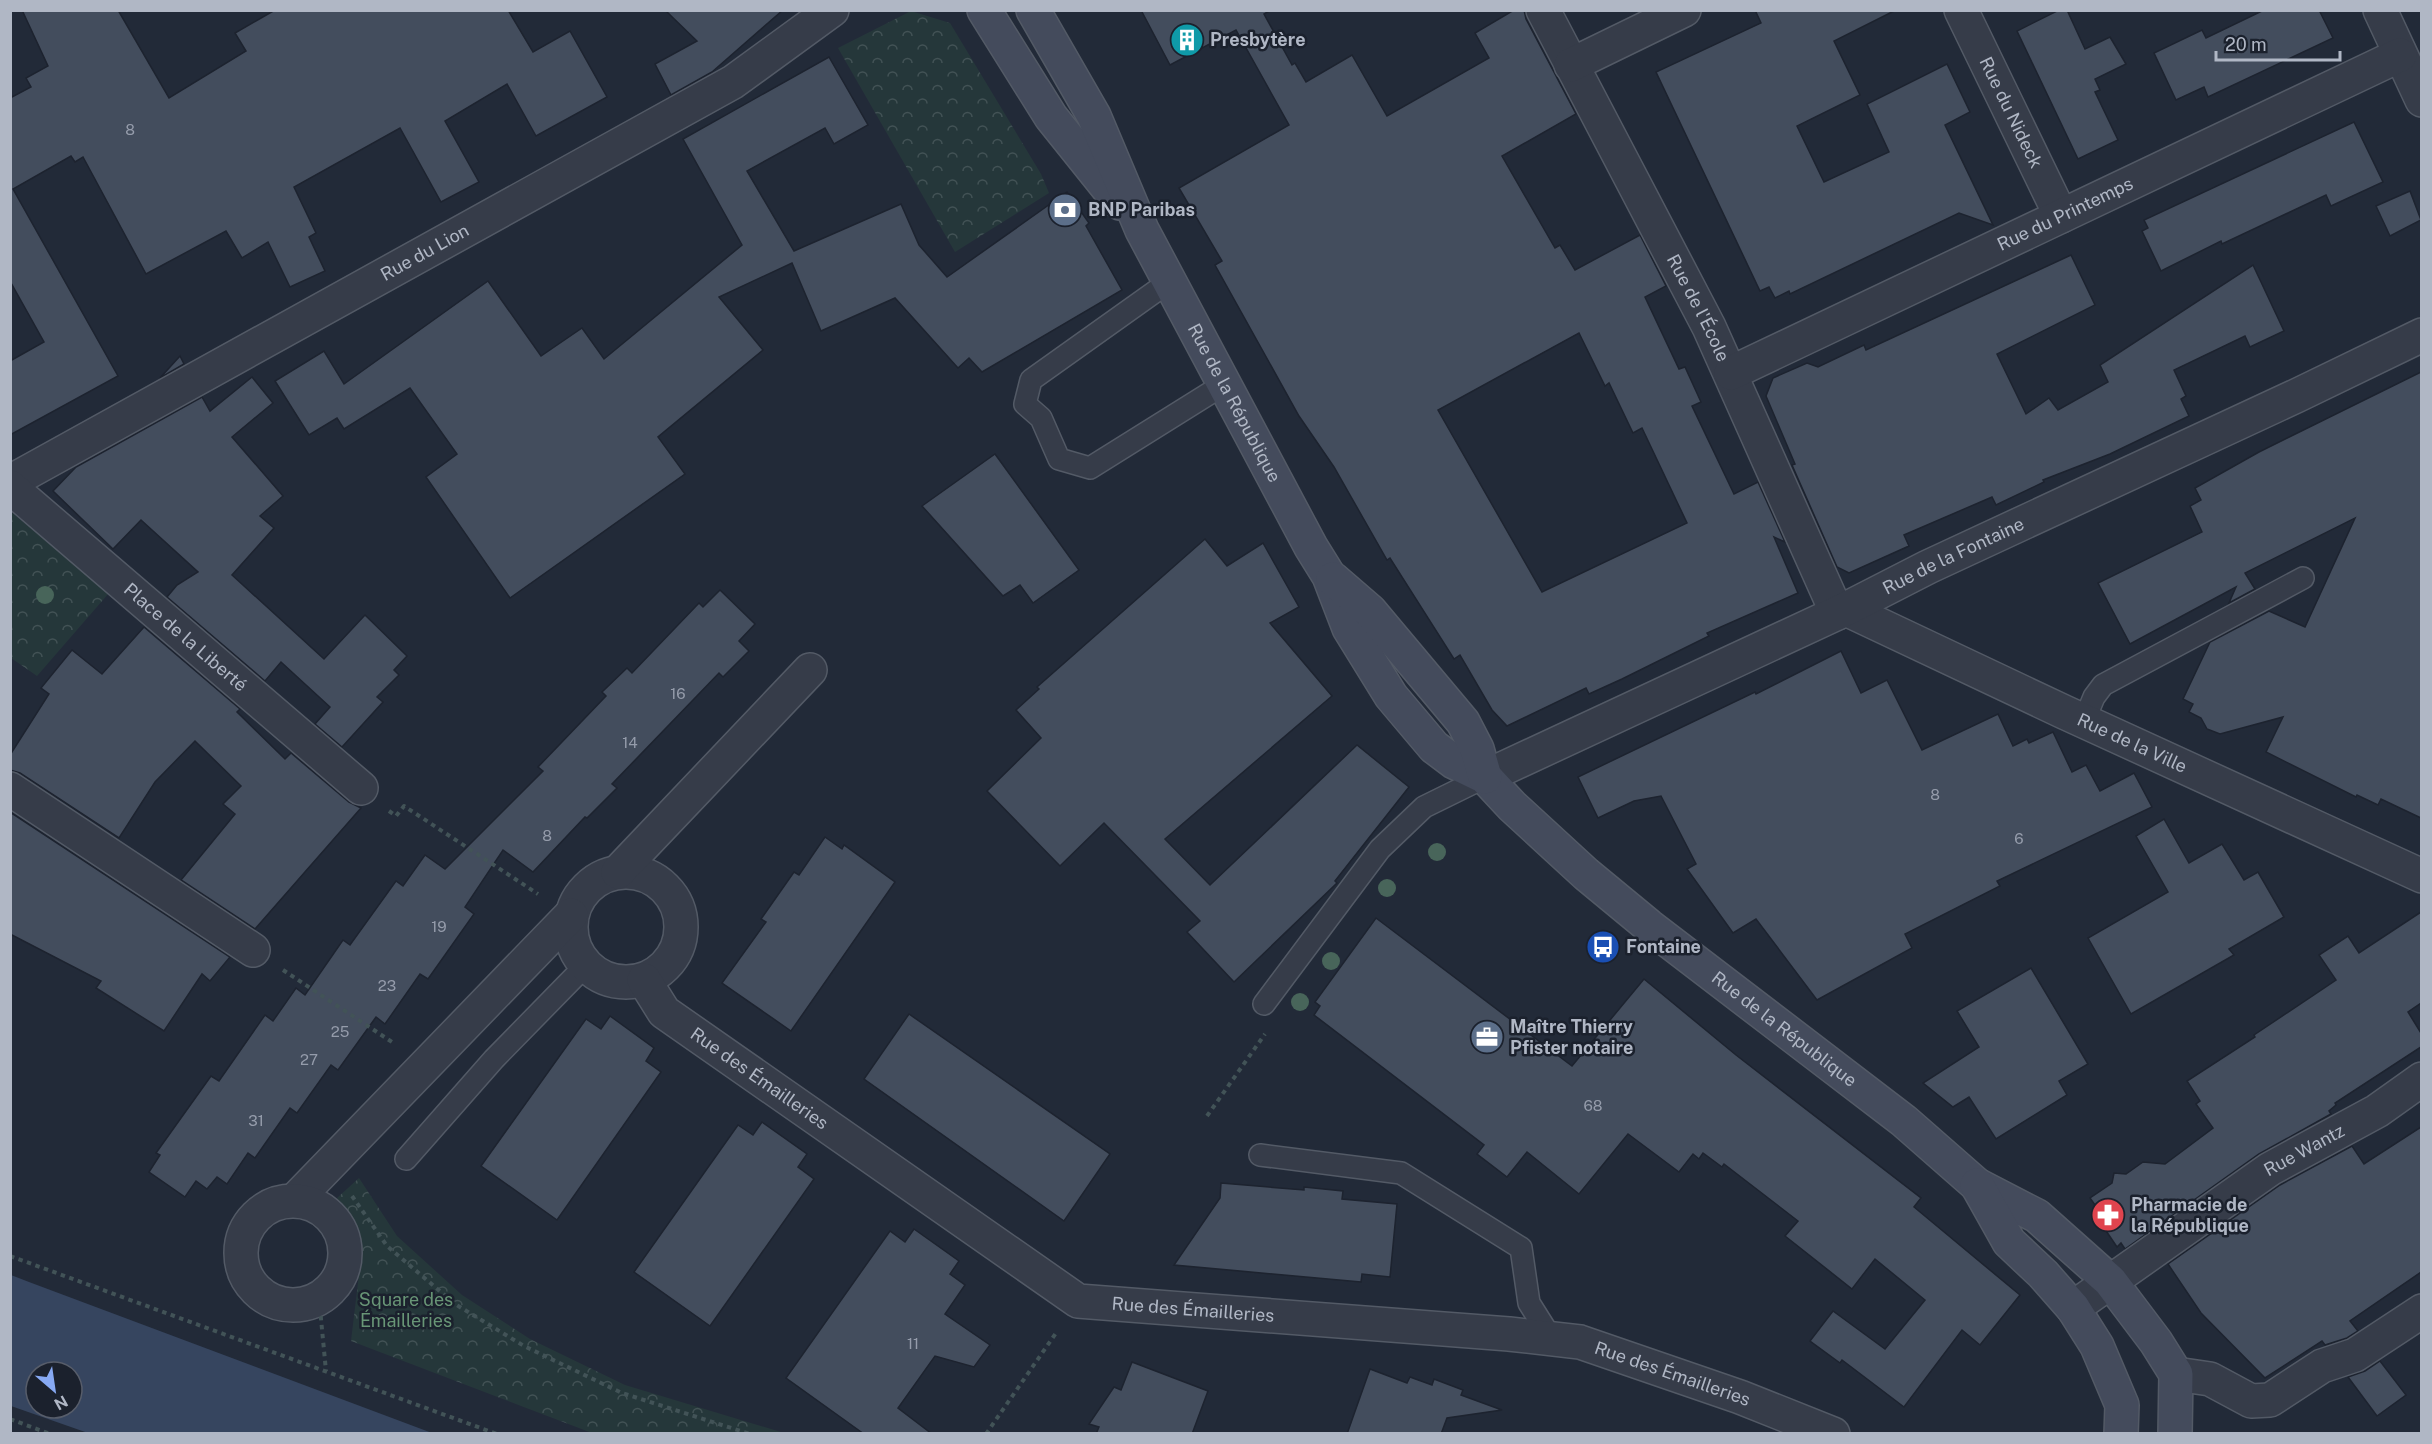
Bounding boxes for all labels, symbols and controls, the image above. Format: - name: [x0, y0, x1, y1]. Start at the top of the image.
- building icon: Presbytère: [1169, 22, 1205, 58]
- scale bar: [2216, 24, 2340, 62]
- place label: Presbytère: [1210, 29, 1306, 50]
- text: 20 m: [2225, 34, 2267, 55]
- street label: Rue du Nideck: [1975, 53, 2047, 171]
- house number: 8: [125, 121, 135, 138]
- street label: Rue du Printemps: [1994, 173, 2136, 255]
- bank icon: BNP Paribas: [1047, 192, 1083, 228]
- place label: BNP Paribas: [1088, 199, 1195, 220]
- street label: Rue du Lion: [377, 219, 472, 285]
- street label: Rue de l'École: [1663, 251, 1734, 365]
- street label: Rue de la République: [1184, 320, 1286, 486]
- street label: Rue de la Fontaine: [1879, 513, 2027, 598]
- street label: Place de la Liberté: [120, 578, 251, 696]
- house number: 16: [670, 685, 686, 702]
- street label: Rue de la Ville: [2074, 709, 2190, 777]
- house number: 14: [622, 734, 638, 751]
- house number: 8: [1930, 786, 1940, 803]
- house number: 8: [542, 827, 552, 844]
- house number: 6: [2014, 830, 2024, 847]
- house number: 19: [431, 918, 447, 935]
- bus stop icon: Fontaine: [1585, 929, 1621, 965]
- place label: Fontaine: [1626, 936, 1701, 957]
- street label: Rue de la République: [1708, 967, 1861, 1091]
- house number: 23: [378, 977, 396, 994]
- place label: Maître Thierry Pfister notaire: [1510, 1016, 1633, 1058]
- office icon: Maître Thierry Pfister notaire: [1469, 1019, 1505, 1055]
- house number: 25: [331, 1023, 349, 1040]
- street label: Rue des Émailleries: [687, 1023, 833, 1133]
- house number: 27: [300, 1051, 318, 1068]
- house number: 68: [1584, 1097, 1602, 1114]
- house number: 31: [248, 1112, 264, 1129]
- street label: Rue Wantz: [2260, 1120, 2348, 1180]
- place label: Pharmacie de la République: [2131, 1194, 2249, 1236]
- pharmacy icon: Pharmacie de la République: [2090, 1197, 2126, 1233]
- park label: Square des Émailleries: [359, 1289, 453, 1331]
- street label: Rue des Émailleries: [1111, 1293, 1275, 1326]
- house number: 11: [907, 1335, 919, 1352]
- street label: Rue des Émailleries: [1592, 1337, 1753, 1410]
- north arrow: [24, 1360, 84, 1420]
- text: N: [51, 1391, 71, 1414]

